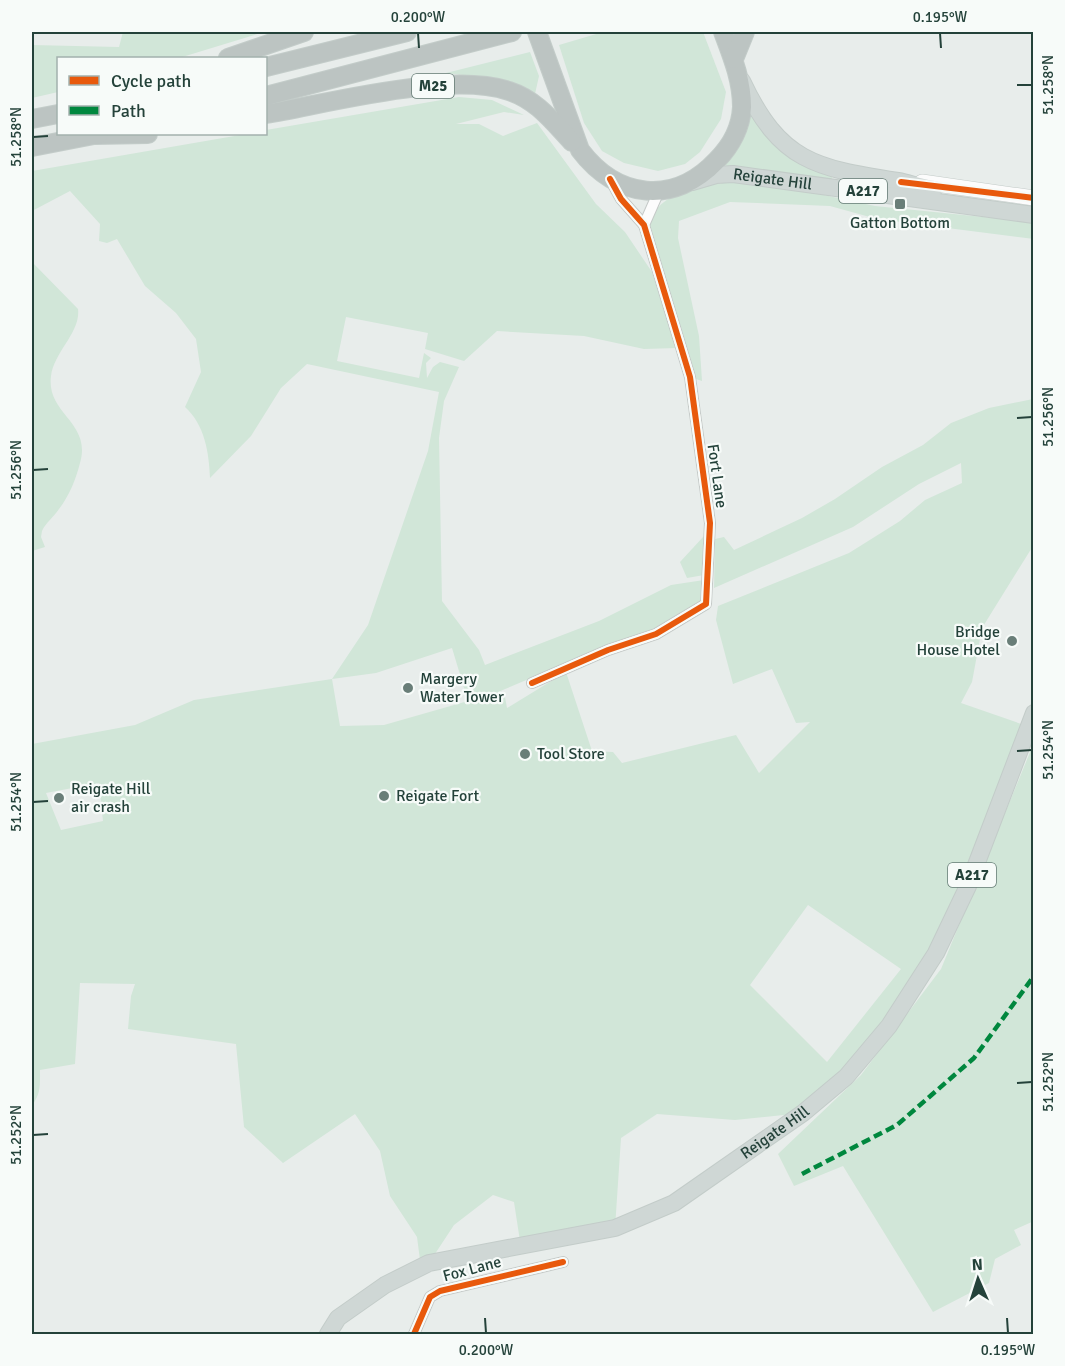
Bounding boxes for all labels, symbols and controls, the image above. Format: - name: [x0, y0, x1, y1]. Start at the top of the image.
- text: 0.200°W: [391, 8, 446, 26]
- text: 0.195°W: [913, 8, 968, 26]
- text: 51.258°N: [1039, 55, 1057, 115]
- legend: [57, 57, 267, 135]
- text: Cycle path: [111, 70, 191, 92]
- road number: M25: [412, 74, 454, 98]
- text: Path: [111, 100, 146, 122]
- text: 51.258°N: [7, 107, 25, 167]
- street label: Reigate Hill: [732, 164, 814, 195]
- road number: A217: [839, 179, 887, 203]
- marker: Gatton Bottom: [893, 197, 907, 211]
- place label: Gatton Bottom: [850, 213, 950, 233]
- text: 51.256°N: [1039, 387, 1057, 447]
- text: 51.256°N: [7, 440, 25, 500]
- street label: Fort Lane: [703, 443, 731, 509]
- place label: Bridge House Hotel: [916, 622, 1000, 660]
- marker: Bridge House Hotel: [1005, 634, 1019, 648]
- place label: Margery Water Tower: [420, 669, 504, 707]
- marker: Margery Water Tower: [401, 681, 415, 695]
- text: 51.254°N: [1039, 720, 1057, 780]
- place label: Tool Store: [537, 744, 605, 764]
- marker: Tool Store: [518, 747, 532, 761]
- text: 51.254°N: [7, 772, 25, 832]
- place label: Reigate Hill air crash: [71, 779, 151, 817]
- place label: Reigate Fort: [396, 786, 480, 806]
- marker: Reigate Fort: [377, 789, 391, 803]
- marker: Reigate Hill air crash: [52, 791, 66, 805]
- road number: A217: [948, 863, 996, 887]
- text: 51.252°N: [1039, 1052, 1057, 1112]
- street label: Reigate Hill: [737, 1102, 814, 1163]
- text: 51.252°N: [7, 1105, 25, 1165]
- north arrow: [948, 1249, 1008, 1309]
- street label: Fox Lane: [441, 1252, 503, 1286]
- text: N: [971, 1255, 983, 1275]
- text: 0.200°W: [459, 1341, 514, 1359]
- text: 0.195°W: [981, 1341, 1036, 1359]

